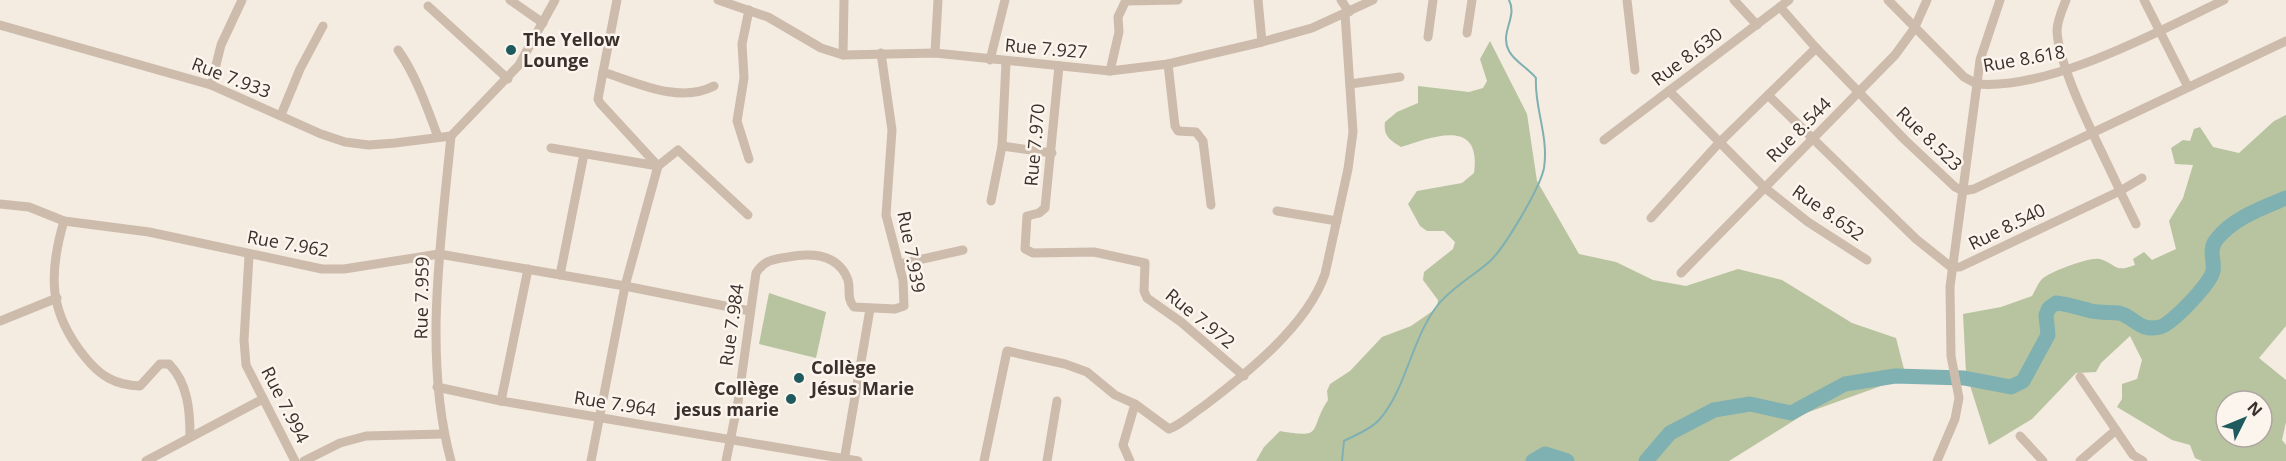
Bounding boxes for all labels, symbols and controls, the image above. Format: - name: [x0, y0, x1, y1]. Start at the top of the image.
- street label: Rue 8.630: [1646, 22, 1727, 91]
- place label: The Yellow Lounge: [523, 27, 621, 72]
- street label: Rue 7.927: [1004, 32, 1088, 64]
- street label: Rue 8.618: [1981, 39, 2067, 77]
- marker: The Yellow Lounge: [504, 43, 518, 57]
- street label: Rue 7.933: [188, 51, 274, 103]
- street label: Rue 8.544: [1761, 92, 1836, 167]
- street label: Rue 8.523: [1892, 101, 1968, 176]
- street label: Rue 7.970: [1018, 103, 1050, 187]
- street label: Rue 8.652: [1788, 179, 1869, 246]
- street label: Rue 8.540: [1964, 197, 2049, 255]
- street label: Rue 7.939: [892, 209, 932, 295]
- street label: Rue 7.962: [245, 224, 331, 262]
- street label: Rue 7.959: [408, 256, 434, 340]
- street label: Rue 7.984: [713, 282, 749, 368]
- street label: Rue 7.972: [1161, 283, 1240, 354]
- place label: Collège Jésus Marie: [809, 355, 914, 400]
- street label: Rue 7.994: [256, 362, 315, 447]
- marker: Collège Jésus Marie: [792, 371, 806, 385]
- place label: Collège jesus marie: [674, 376, 779, 421]
- street label: Rue 7.964: [572, 385, 658, 421]
- north arrow: [2214, 389, 2274, 449]
- marker: Collège jesus marie: [784, 392, 798, 406]
- text: N: [2242, 397, 2267, 421]

